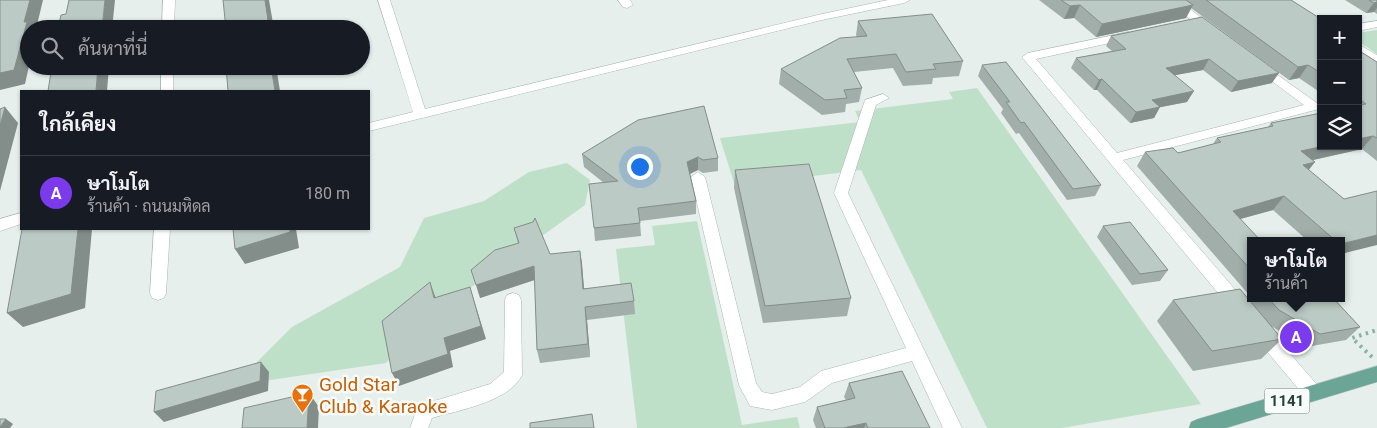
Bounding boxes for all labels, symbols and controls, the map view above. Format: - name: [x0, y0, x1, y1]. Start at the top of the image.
- map controls: [1317, 15, 1362, 150]
- button: +: [1317, 15, 1362, 60]
- search box: [20, 20, 370, 75]
- icon: search: [38, 34, 66, 62]
- text: ค้นหาที่นี่: [78, 37, 147, 60]
- button: −: [1317, 60, 1362, 105]
- button: layers: [1317, 105, 1362, 150]
- text: ใกล้เคียง: [40, 112, 116, 136]
- your location: [627, 154, 653, 180]
- text: ษาโมโต: [87, 172, 150, 195]
- text: A: [51, 184, 61, 203]
- text: 180 m: [305, 184, 350, 203]
- text: ร้านค้า · ถนนมหิดล: [87, 197, 211, 216]
- popup: [1247, 237, 1345, 302]
- text: ษาโมโต: [1265, 249, 1327, 272]
- text: ร้านค้า: [1265, 274, 1308, 293]
- pin: A: [1280, 318, 1312, 356]
- place label: Gold Star Club & Karaoke: [319, 373, 447, 418]
- bar icon: Gold Star Club & Karaoke: [291, 383, 315, 414]
- road number: 1141: [1264, 388, 1310, 414]

